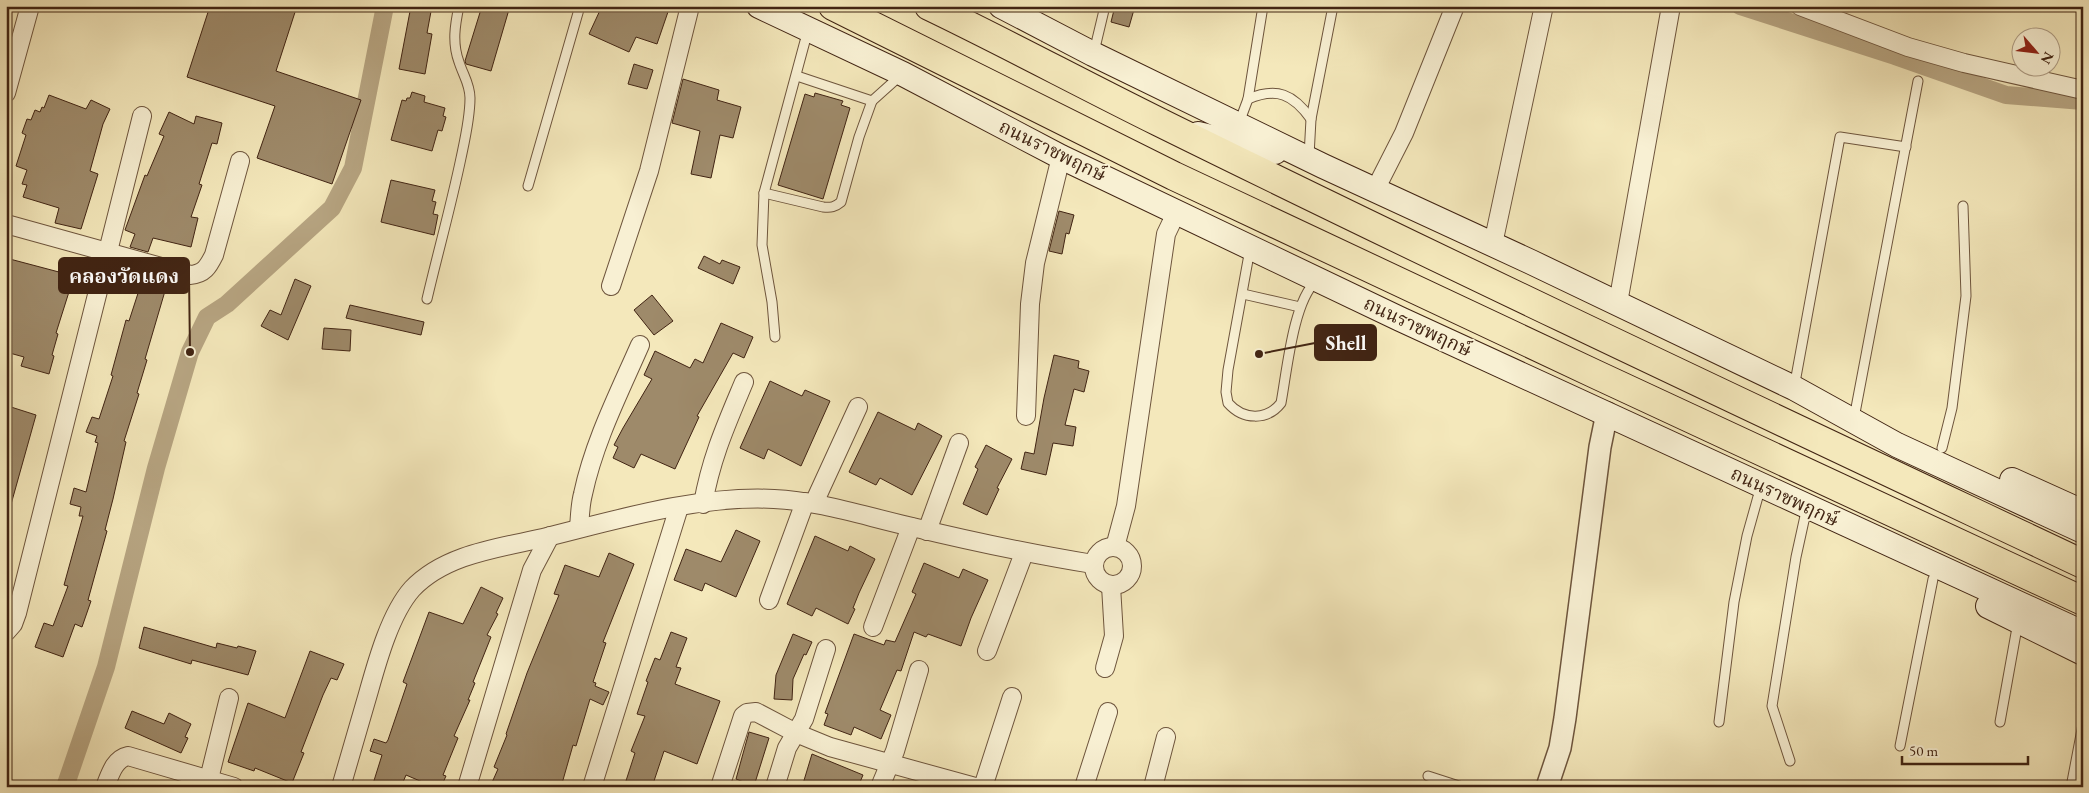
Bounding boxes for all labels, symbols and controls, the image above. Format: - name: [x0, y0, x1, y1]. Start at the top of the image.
- north arrow: [2012, 28, 2062, 78]
- text: N: [2037, 49, 2058, 68]
- street label: ถนนราชพฤกษ์: [995, 114, 1111, 187]
- callout: คลองวัดแดง: [59, 258, 189, 293]
- text: คลองวัดแดง: [69, 263, 179, 289]
- street label: ถนนราชพฤกษ์: [1360, 291, 1476, 362]
- callout: Shell: [1315, 325, 1376, 360]
- text: Shell: [1326, 330, 1367, 356]
- street label: ถนนราชพฤกษ์: [1727, 461, 1843, 532]
- scale bar: [1902, 733, 2028, 765]
- text: 50 m: [1909, 741, 1938, 760]

